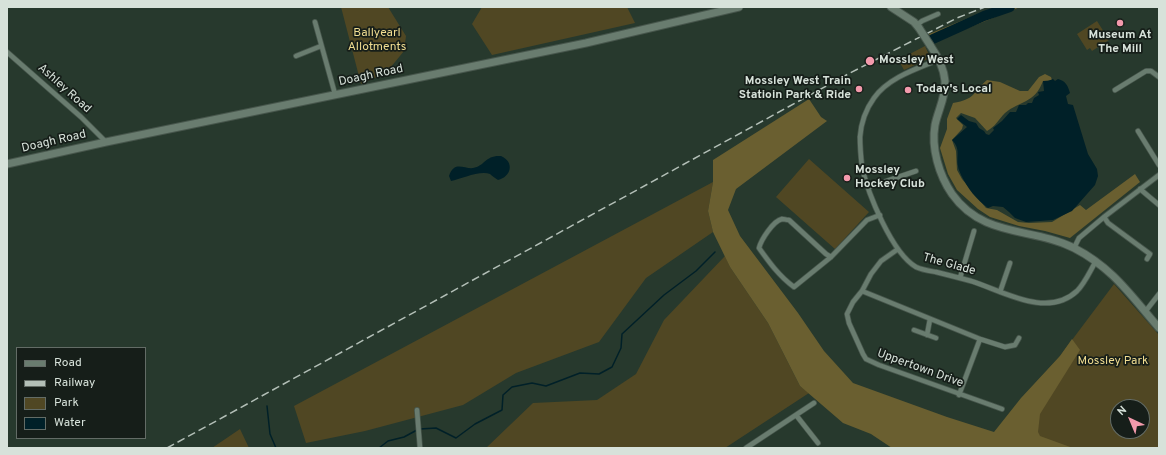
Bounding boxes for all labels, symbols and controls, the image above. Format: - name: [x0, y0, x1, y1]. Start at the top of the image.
- marker: Museum At The Mill: [1115, 18, 1125, 28]
- park label: Ballyearl Allotments: [348, 27, 406, 55]
- place label: Museum At The Mill: [1088, 29, 1152, 57]
- place label: Mossley West: [879, 54, 954, 68]
- marker: Mossley West: [864, 55, 876, 67]
- street label: Ashley Road: [34, 61, 94, 117]
- street label: Doagh Road: [337, 62, 405, 90]
- place label: Mossley West Train Statioin Park & Ride: [739, 75, 851, 103]
- place label: Today's Local: [916, 83, 992, 97]
- marker: Mossley West Train Statioin Park & Ride: [854, 84, 864, 94]
- marker: Today's Local: [903, 85, 913, 95]
- street label: Doagh Road: [20, 128, 88, 156]
- place label: Mossley Hockey Club: [855, 164, 925, 192]
- marker: Mossley Hockey Club: [842, 173, 852, 183]
- street label: The Glade: [921, 251, 977, 279]
- legend: [16, 347, 146, 439]
- street label: Uppertown Drive: [875, 347, 965, 391]
- text: Road: [54, 355, 82, 371]
- park label: Mossley Park: [1078, 355, 1148, 369]
- text: Railway: [54, 375, 95, 391]
- text: Park: [54, 395, 79, 411]
- north arrow: [1110, 399, 1150, 439]
- text: N: [1115, 403, 1130, 419]
- text: Water: [54, 415, 86, 431]

